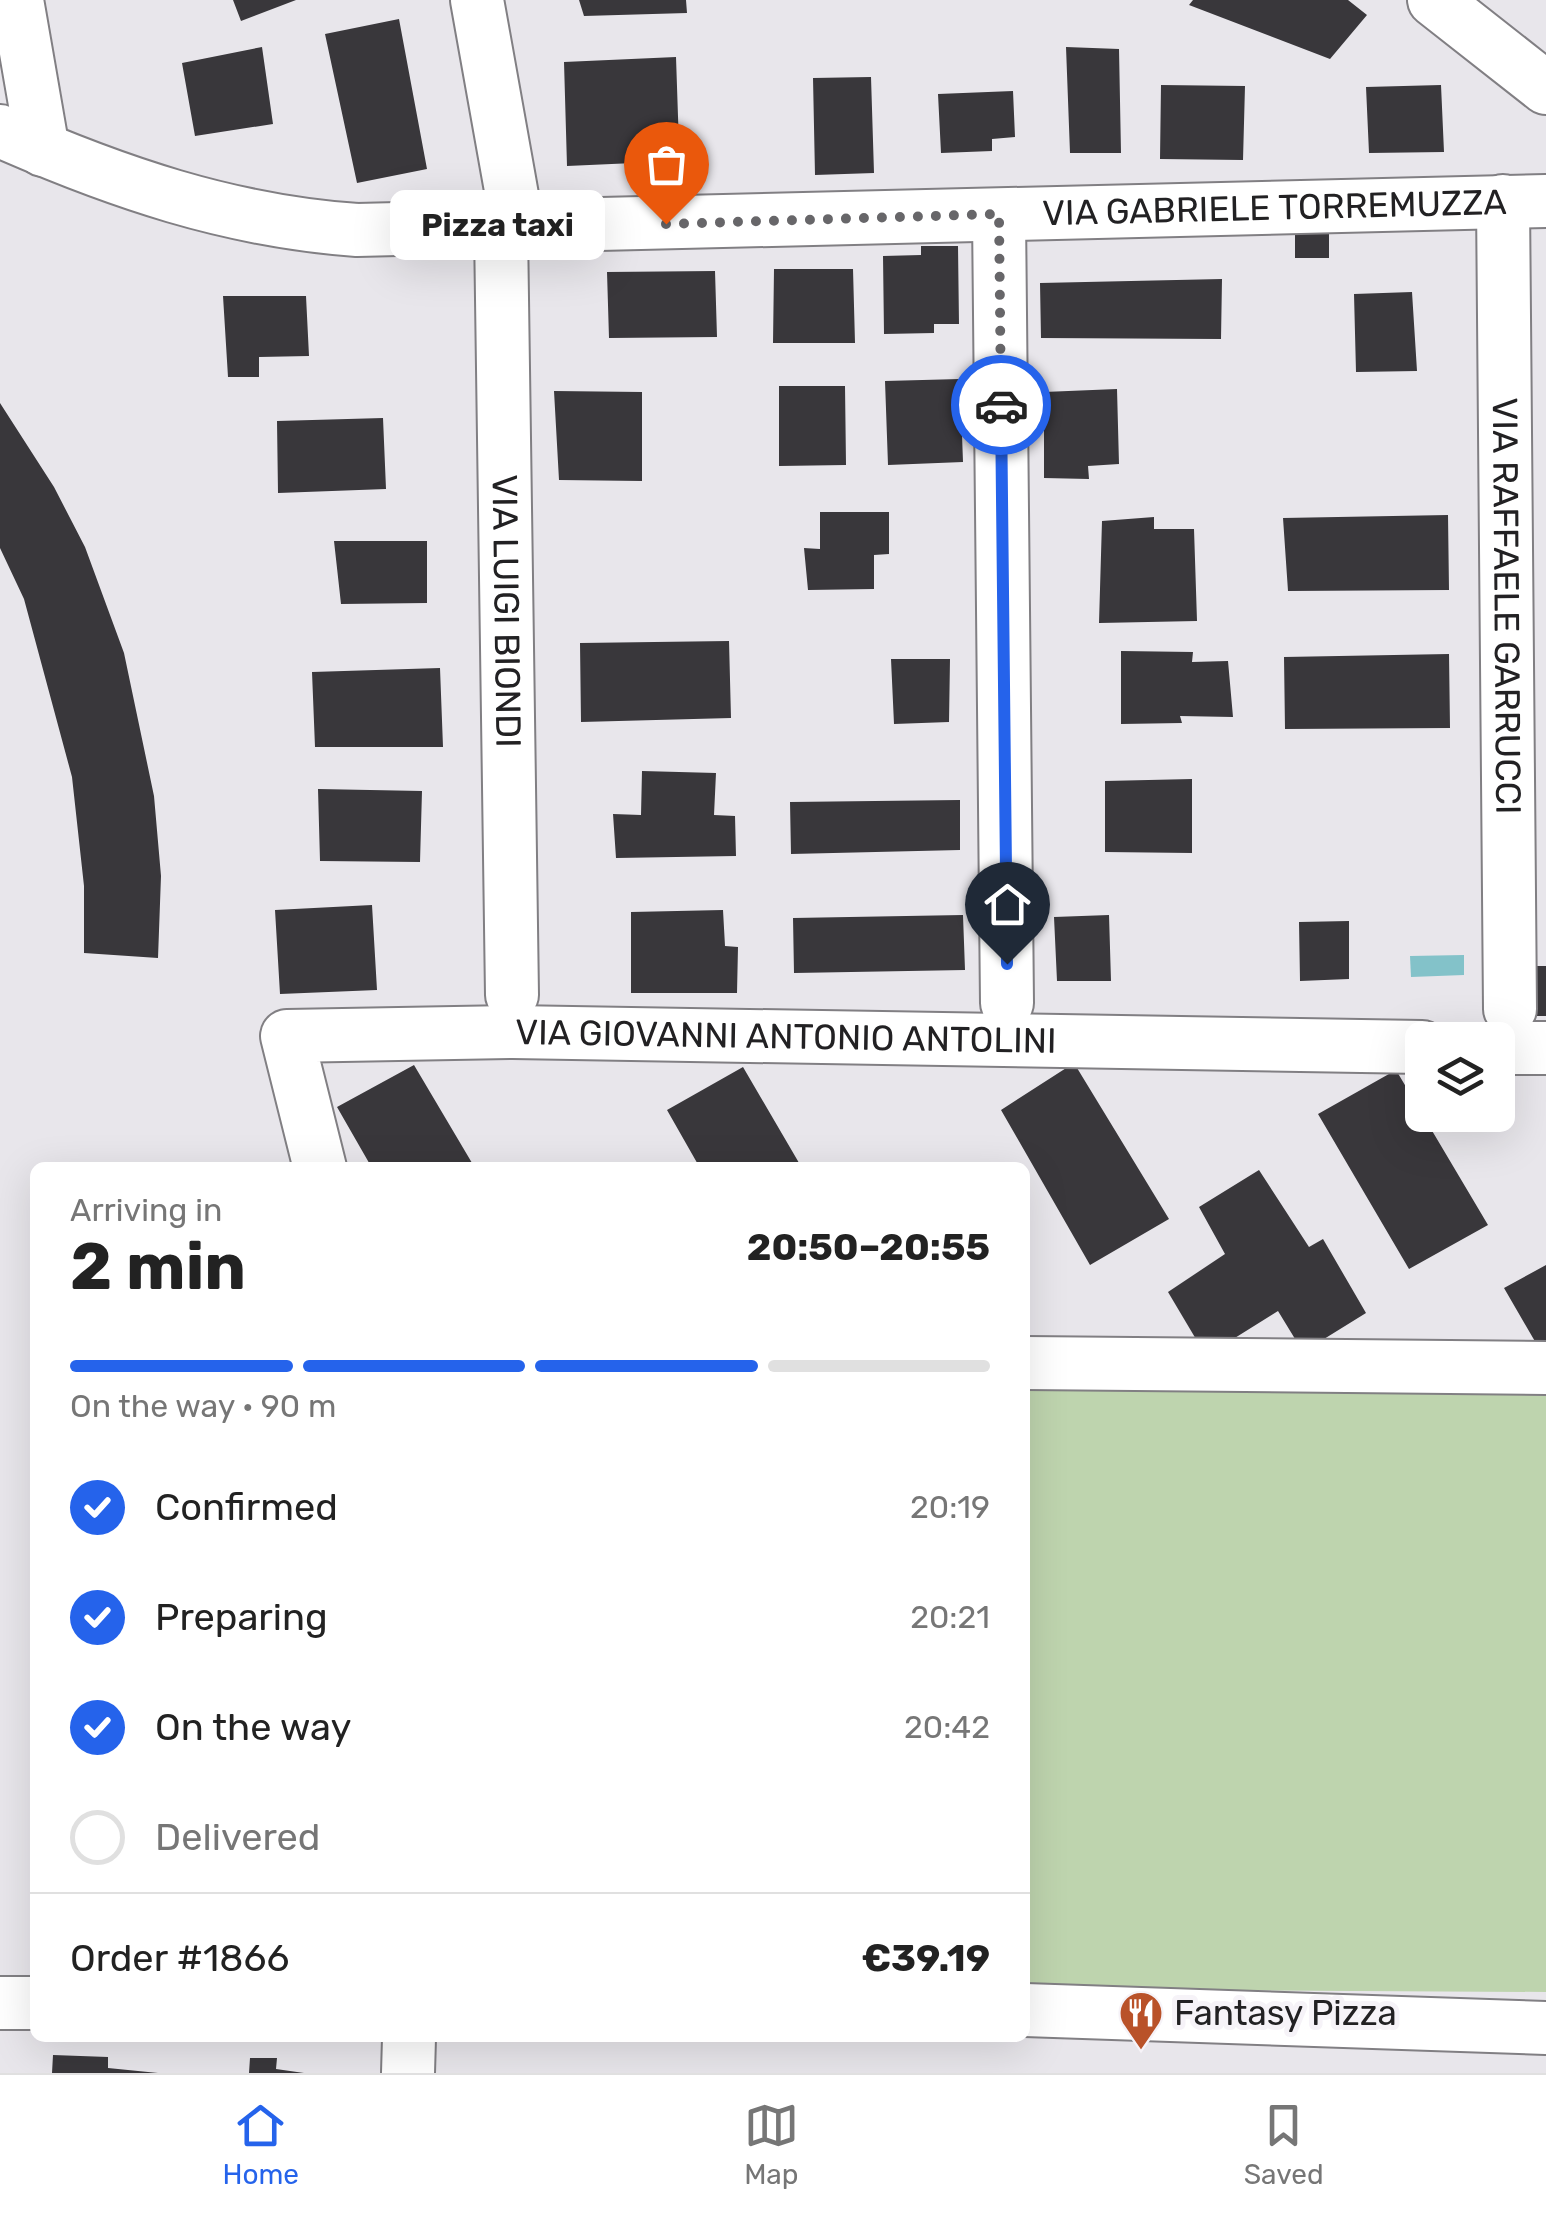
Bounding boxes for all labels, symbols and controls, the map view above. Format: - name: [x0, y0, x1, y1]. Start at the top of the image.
- pin: [624, 122, 709, 225]
- icon: bag: [639, 137, 694, 192]
- street label: VIA GABRIELE TORREMUZZA: [1042, 181, 1507, 234]
- callout: Pizza taxi: [391, 189, 606, 259]
- text: Pizza taxi: [421, 206, 574, 244]
- courier: [951, 355, 1051, 455]
- icon: car: [974, 378, 1029, 433]
- street label: VIA RAFFAELE GARRUCCI: [1484, 397, 1529, 815]
- street label: VIA LUIGI BIONDI: [484, 474, 529, 748]
- pin: [965, 862, 1050, 965]
- icon: home: [980, 877, 1035, 932]
- street label: VIA GIOVANNI ANTONIO ANTOLINI: [515, 1011, 1057, 1062]
- map controls: [1405, 1022, 1515, 1132]
- button: layers: [1405, 1022, 1515, 1132]
- text: Arriving in: [70, 1191, 222, 1229]
- text: 20:50–20:55: [747, 1224, 990, 1270]
- text: 2 min: [70, 1228, 246, 1305]
- text: On the way · 90 m: [70, 1387, 336, 1425]
- icon: check: [70, 1480, 125, 1535]
- text: Confirmed: [155, 1484, 338, 1530]
- text: 20:19: [910, 1488, 990, 1526]
- icon: check: [70, 1590, 125, 1645]
- text: Preparing: [155, 1594, 328, 1640]
- text: 20:21: [910, 1598, 990, 1636]
- icon: check: [70, 1700, 125, 1755]
- text: On the way: [155, 1704, 351, 1750]
- text: 20:42: [904, 1708, 990, 1746]
- text: Delivered: [155, 1814, 320, 1860]
- text: Order #1866: [70, 1935, 289, 1981]
- text: €39.19: [861, 1935, 990, 1981]
- restaurant icon: Fantasy Pizza: [1118, 1990, 1164, 2051]
- place label: Fantasy Pizza: [1174, 1992, 1397, 2034]
- tab: Home: [222, 2098, 299, 2191]
- tab: Map: [744, 2098, 799, 2191]
- tab: Saved: [1244, 2098, 1324, 2191]

